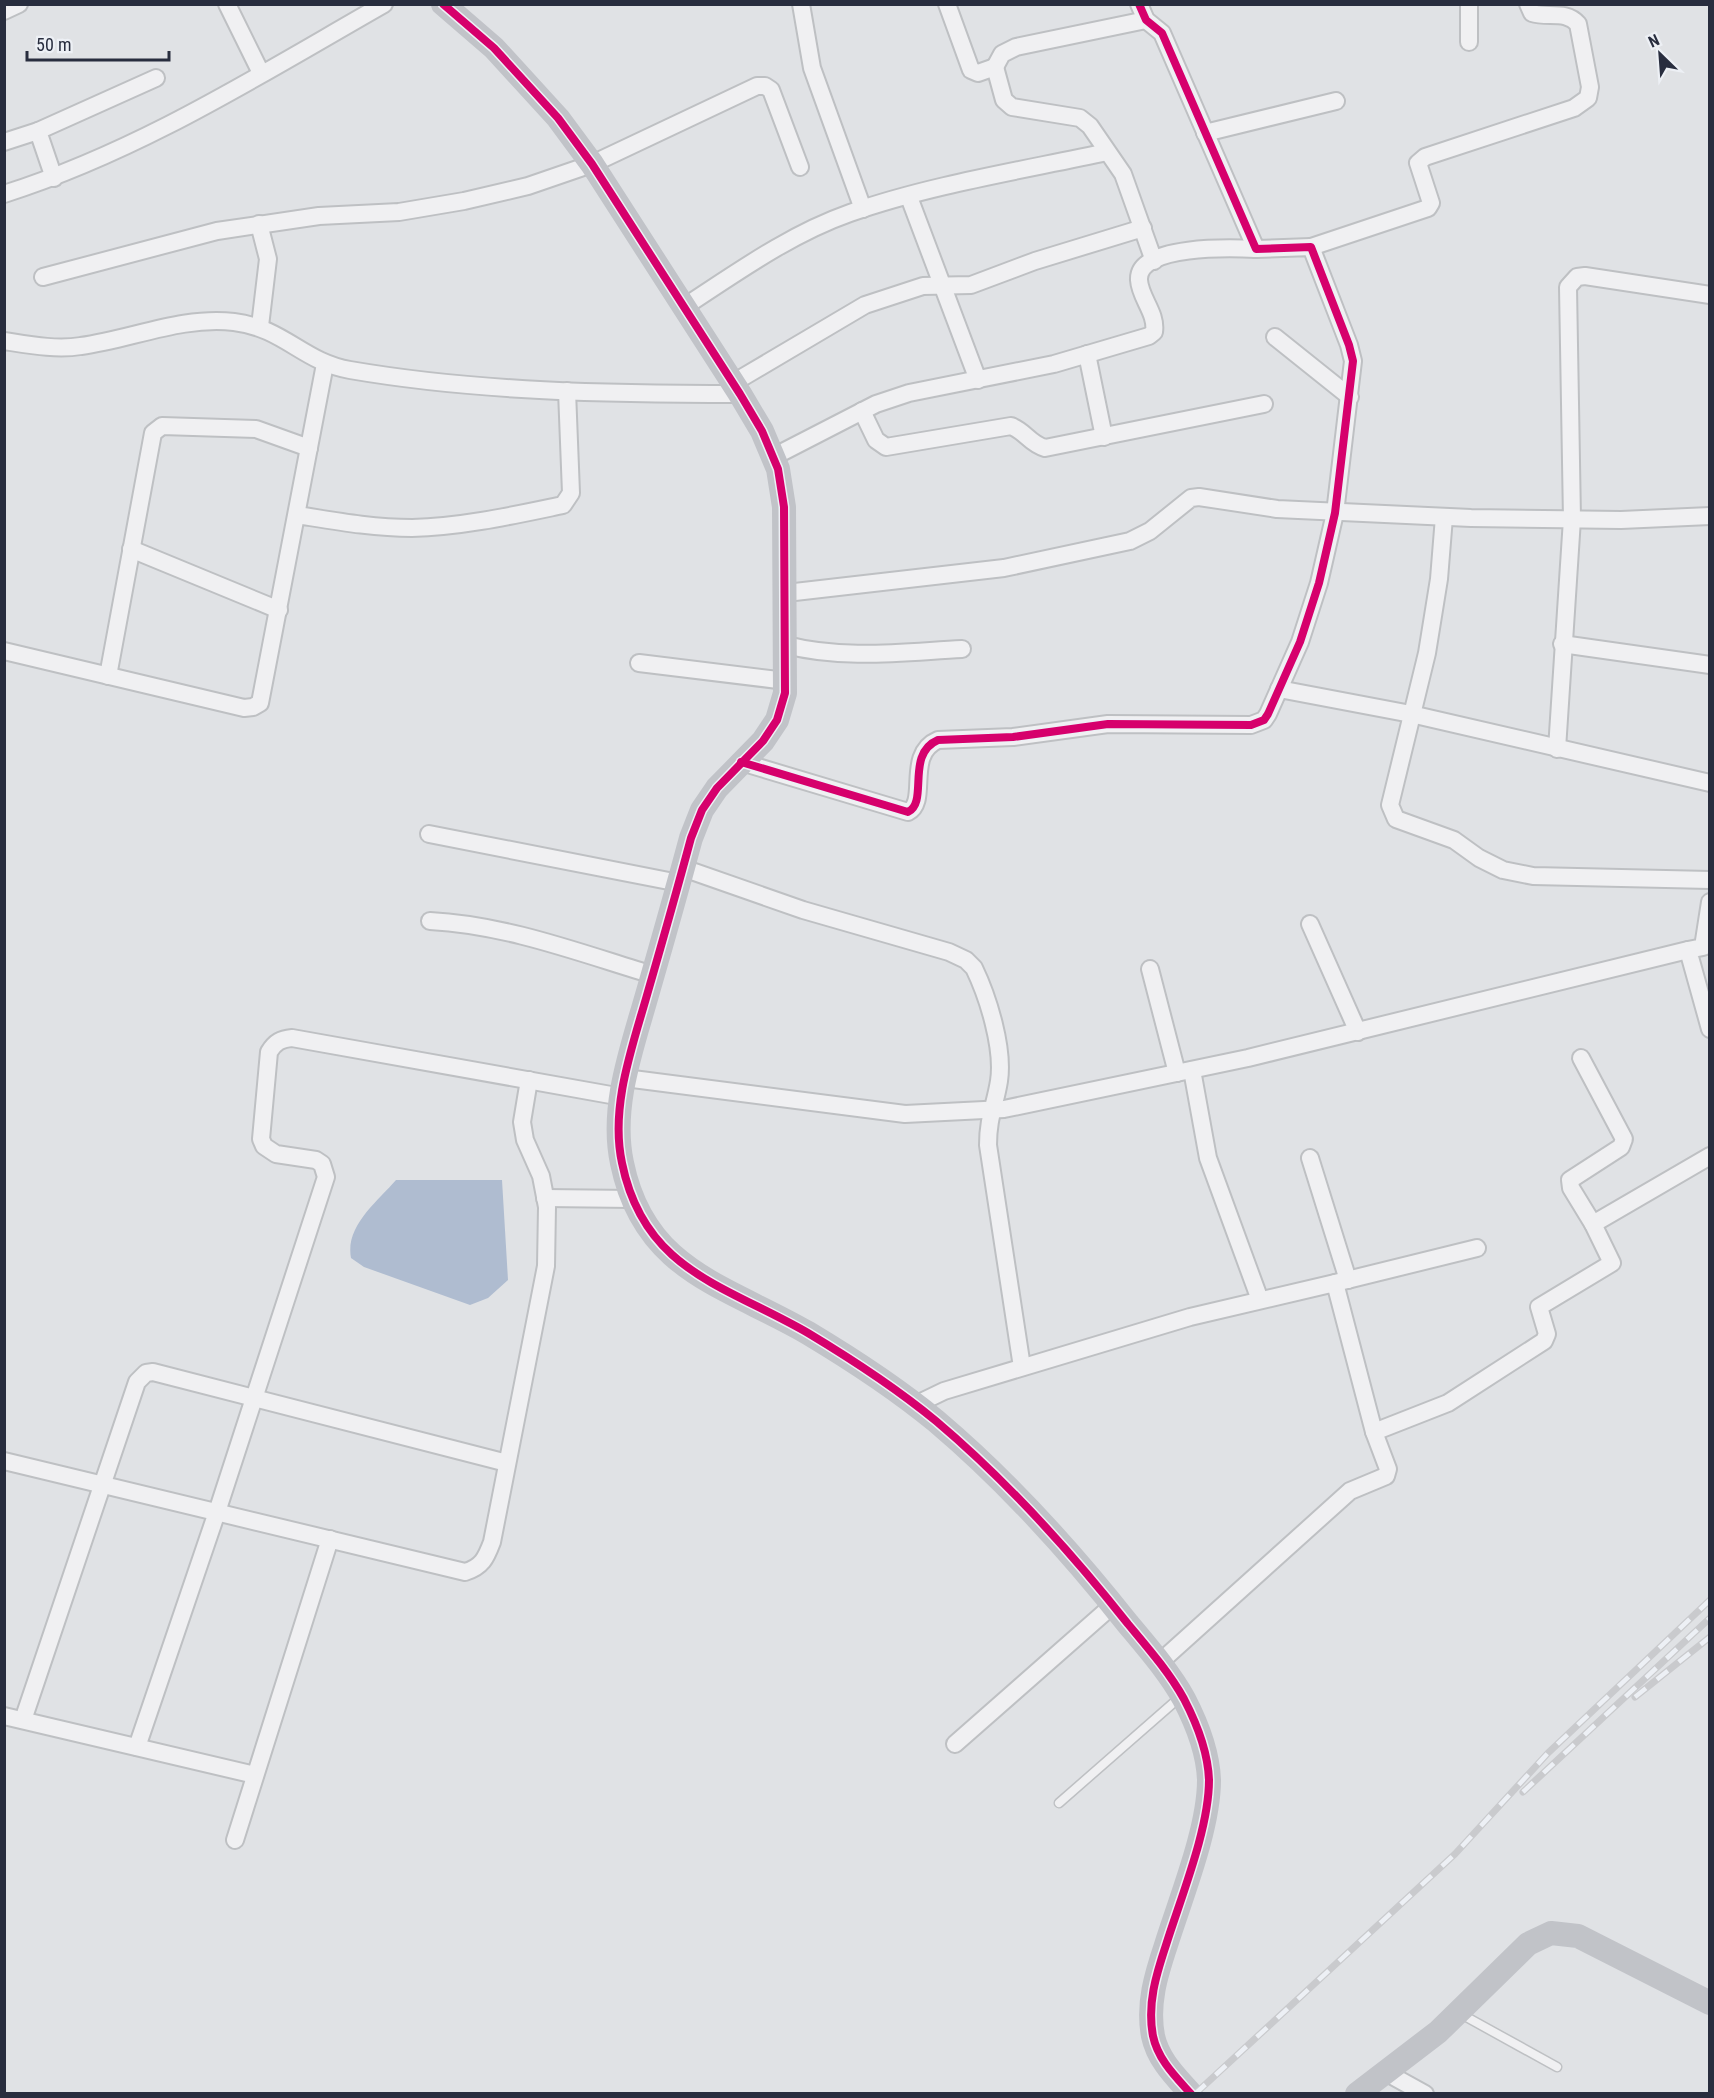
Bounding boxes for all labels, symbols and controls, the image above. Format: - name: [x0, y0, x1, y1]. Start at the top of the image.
- scale bar: [27, 24, 170, 62]
- north arrow: [1630, 24, 1690, 84]
- text: N: [1645, 30, 1662, 52]
- text: 50 m: [36, 34, 71, 55]

